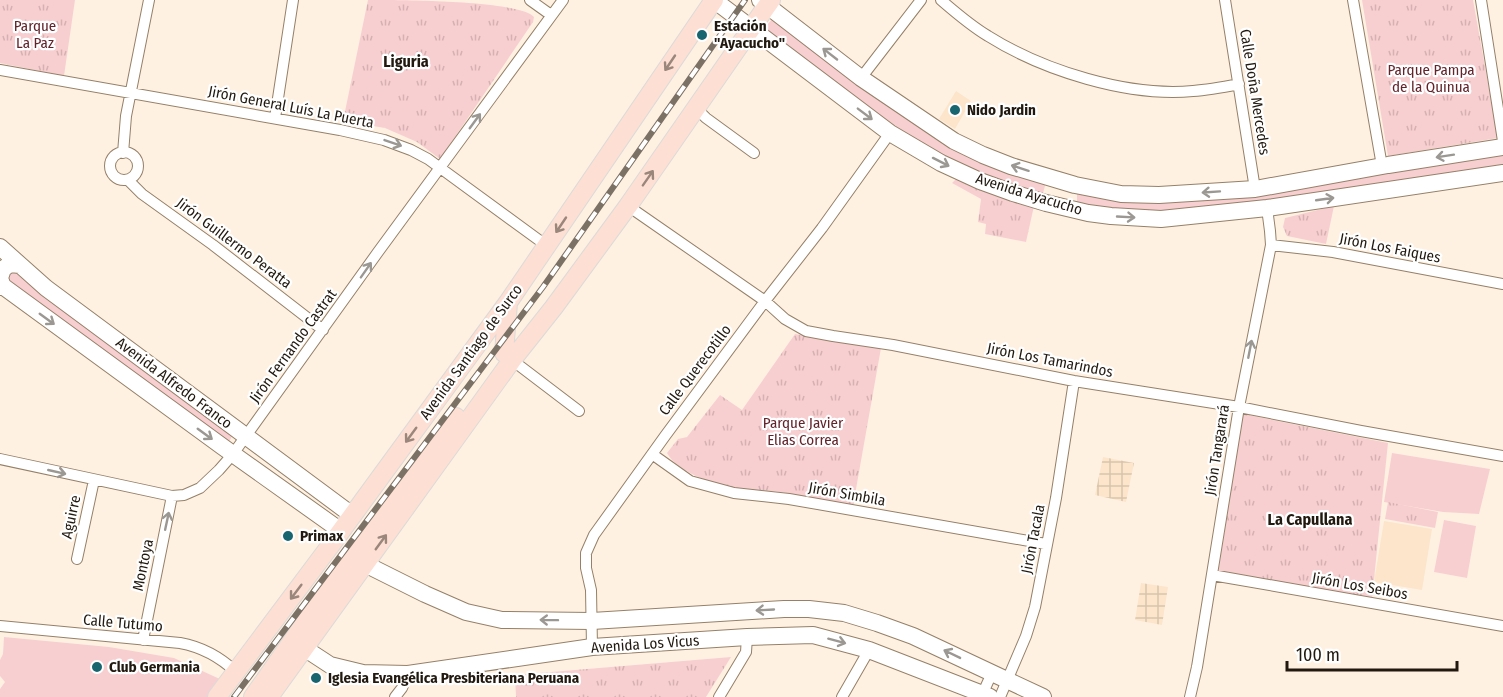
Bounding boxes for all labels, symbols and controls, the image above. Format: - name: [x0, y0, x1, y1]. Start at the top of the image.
- park label: Parque La Paz: [14, 17, 56, 52]
- place label: Estación "Ayacucho": [714, 17, 785, 52]
- marker: Estación "Ayacucho": [695, 28, 709, 42]
- street label: Calle Doña Mercedes: [1236, 28, 1274, 156]
- one-way arrow: [822, 47, 838, 60]
- district label: Liguria: [383, 52, 429, 71]
- one-way arrow: [664, 55, 676, 71]
- park label: Parque Pampa de la Quinua: [1387, 61, 1475, 96]
- street label: Jirón General Luís La Puerta: [207, 82, 375, 132]
- place label: Nido Jardin: [967, 101, 1036, 119]
- marker: Nido Jardin: [948, 103, 962, 117]
- one-way arrow: [856, 107, 872, 120]
- one-way arrow: [469, 113, 481, 129]
- one-way arrow: [384, 139, 402, 150]
- one-way arrow: [1436, 151, 1456, 162]
- one-way arrow: [931, 157, 949, 169]
- one-way arrow: [1011, 162, 1030, 173]
- street label: Avenida Ayacucho: [973, 169, 1085, 219]
- one-way arrow: [642, 171, 654, 187]
- one-way arrow: [1202, 187, 1222, 198]
- street label: Jirón Guillermo Peratta: [173, 194, 295, 292]
- one-way arrow: [1315, 194, 1334, 205]
- one-way arrow: [1116, 212, 1136, 223]
- one-way arrow: [555, 216, 567, 233]
- street label: Jirón Los Faiques: [1338, 229, 1442, 267]
- one-way arrow: [360, 262, 372, 278]
- street label: Avenida Santiago de Surco: [416, 281, 526, 423]
- street label: Jirón Fernando Castrat: [246, 285, 340, 406]
- one-way arrow: [39, 313, 55, 325]
- street label: Calle Querecotillo: [655, 321, 735, 419]
- street label: Avenida Alfredo Franco: [112, 333, 236, 433]
- street label: Jirón Los Tamarindos: [986, 339, 1114, 381]
- one-way arrow: [1245, 340, 1256, 359]
- street label: Jirón Tangarará: [1201, 403, 1233, 497]
- park label: Parque Javier Elias Correa: [763, 414, 844, 449]
- one-way arrow: [405, 426, 417, 442]
- one-way arrow: [196, 428, 212, 440]
- one-way arrow: [47, 467, 66, 478]
- street label: Jirón Simbila: [807, 478, 887, 510]
- street label: Aguirre: [58, 494, 84, 540]
- street label: Jirón Tacala: [1017, 503, 1049, 575]
- district label: La Capullana: [1268, 510, 1352, 529]
- one-way arrow: [162, 512, 173, 532]
- place label: Primax: [300, 527, 344, 545]
- marker: Primax: [281, 529, 295, 543]
- one-way arrow: [375, 534, 387, 550]
- street label: Montoya: [129, 537, 157, 593]
- street label: Jirón Los Seibos: [1311, 569, 1409, 603]
- one-way arrow: [289, 584, 302, 600]
- one-way arrow: [756, 605, 776, 616]
- street label: Calle Tutumo: [82, 611, 164, 635]
- one-way arrow: [540, 614, 560, 626]
- street label: Avenida Los Vicus: [590, 631, 700, 657]
- scale bar: [1287, 634, 1456, 672]
- one-way arrow: [827, 636, 846, 648]
- text: 100 m: [1296, 644, 1340, 666]
- one-way arrow: [943, 648, 961, 660]
- place label: Club Germania: [109, 658, 200, 676]
- marker: Club Germania: [90, 660, 104, 674]
- place label: Iglesia Evangélica Presbiteriana Peruana: [328, 669, 580, 687]
- marker: Iglesia Evangélica Presbiteriana Peruana: [309, 671, 323, 685]

